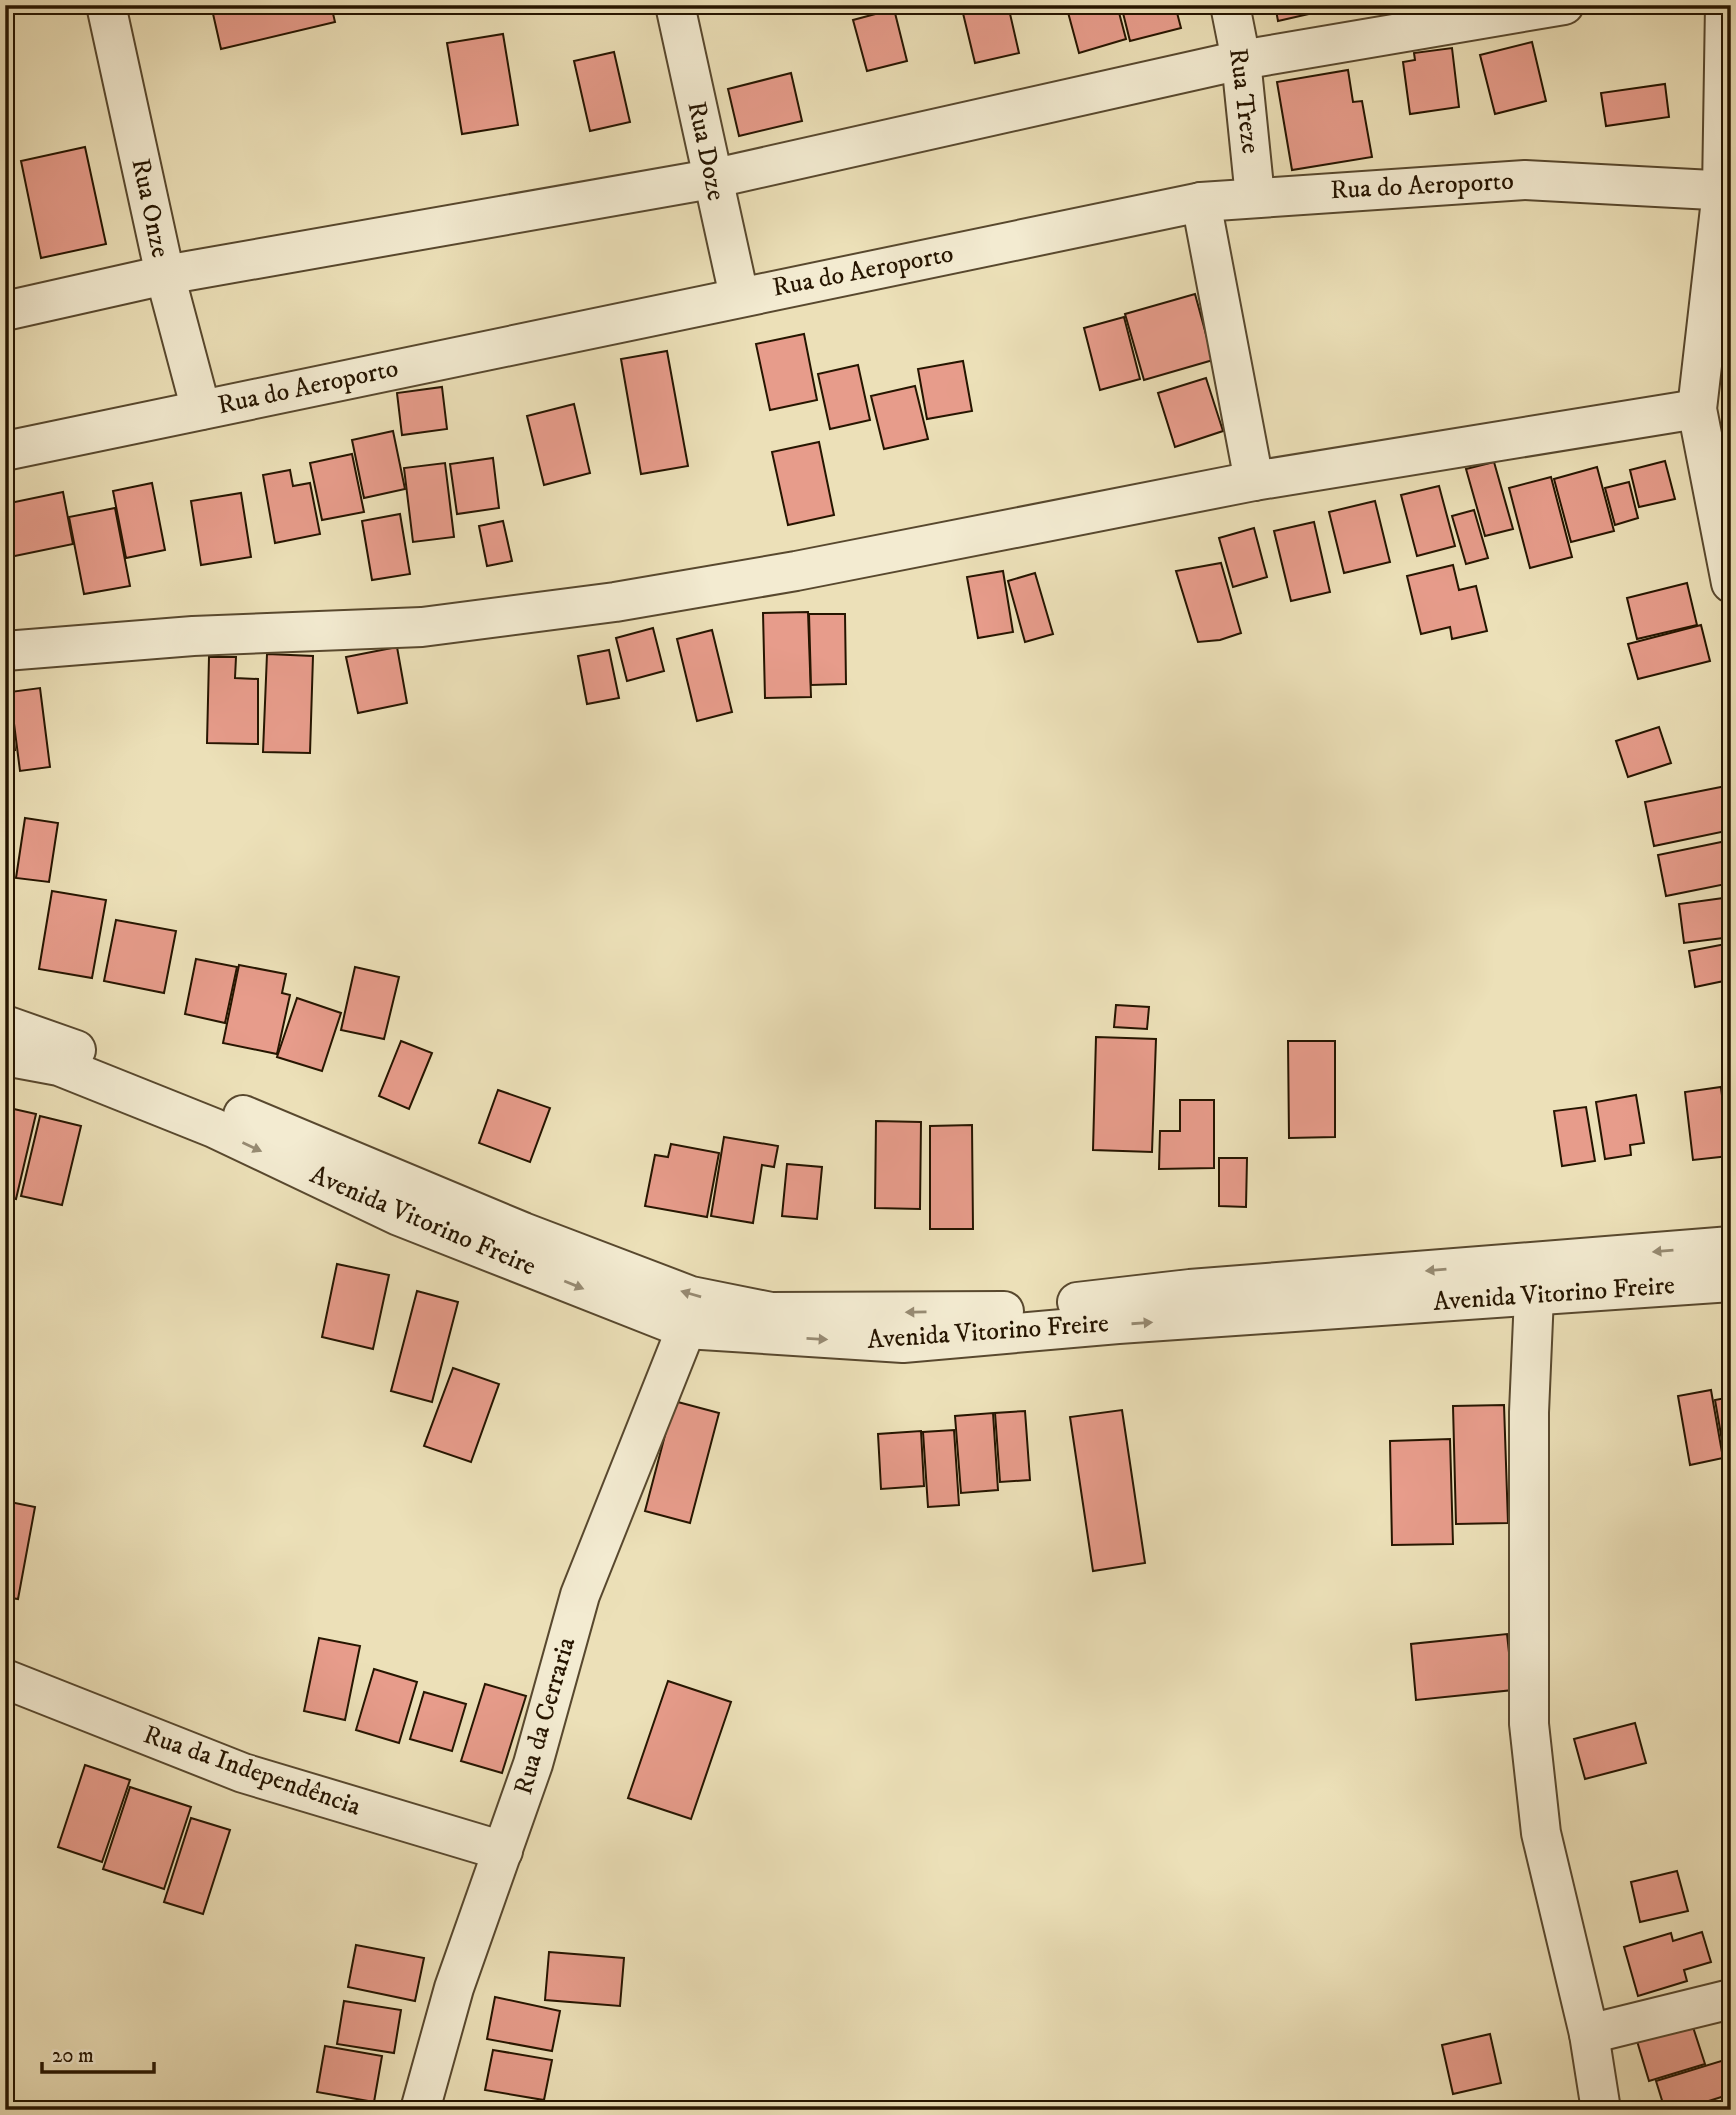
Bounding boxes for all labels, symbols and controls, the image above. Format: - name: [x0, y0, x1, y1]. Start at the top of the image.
- street label: Rua Treze: [1221, 46, 1267, 156]
- street label: Rua Doze: [679, 98, 733, 204]
- street label: Rua Onze: [123, 155, 177, 261]
- street label: Rua do Aeroporto: [1329, 165, 1515, 207]
- street label: Rua do Aeroporto: [770, 237, 956, 305]
- street label: Rua do Aeroporto: [215, 352, 401, 422]
- one-way arrow: [242, 1141, 263, 1152]
- street label: Avenida Vitorino Freire: [305, 1159, 541, 1283]
- one-way arrow: [1652, 1246, 1674, 1257]
- one-way arrow: [1425, 1265, 1447, 1276]
- street label: Avenida Vitorino Freire: [1432, 1269, 1676, 1319]
- one-way arrow: [563, 1279, 584, 1290]
- one-way arrow: [680, 1289, 701, 1299]
- one-way arrow: [905, 1306, 927, 1318]
- street label: Avenida Vitorino Freire: [866, 1307, 1110, 1357]
- one-way arrow: [1131, 1317, 1153, 1328]
- one-way arrow: [806, 1333, 828, 1344]
- street label: Rua da Cerraria: [507, 1634, 583, 1798]
- street label: Rua da Independência: [139, 1718, 365, 1824]
- scale bar: [42, 2031, 154, 2075]
- text: 20 m: [52, 2043, 94, 2069]

